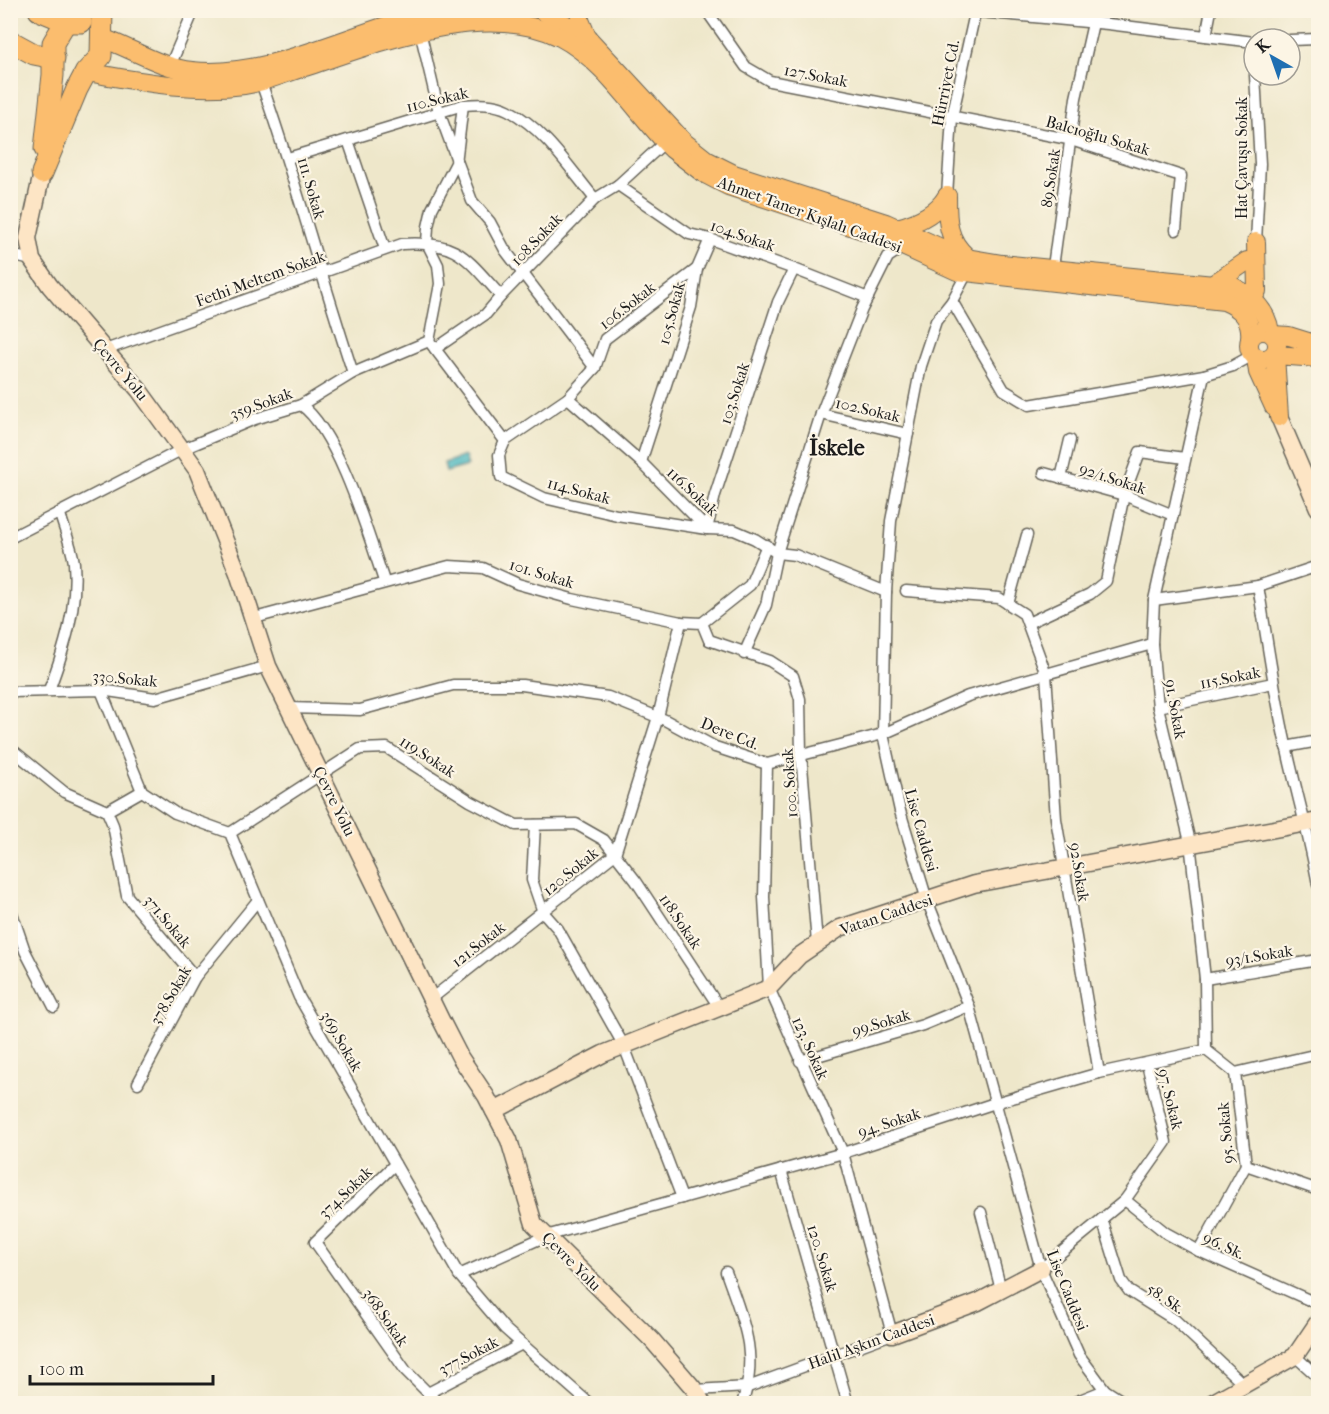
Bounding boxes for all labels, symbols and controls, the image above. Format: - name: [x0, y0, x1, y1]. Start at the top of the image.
- north arrow: [1242, 27, 1302, 87]
- text: K: [1252, 34, 1274, 57]
- street label: Hürriyet Cd.: [928, 38, 963, 128]
- street label: 127.Sokak: [782, 60, 850, 91]
- street label: 110.Sokak: [404, 82, 471, 116]
- street label: Hat Çavuşu Sokak: [1232, 96, 1252, 219]
- street label: Balcıoğlu Sokak: [1044, 112, 1153, 160]
- street label: 89.Sokak: [1037, 146, 1064, 209]
- street label: 111. Sokak: [294, 155, 330, 222]
- street label: Ahmet Taner Kışlalı Caddesi: [714, 172, 905, 258]
- street label: 108.Sokak: [507, 209, 567, 270]
- street label: 104.Sokak: [708, 216, 778, 256]
- street label: Fethi Meltem Sokak: [193, 246, 328, 311]
- street label: 106.Sokak: [595, 277, 660, 333]
- street label: 105.Sokak: [654, 279, 689, 347]
- street label: Çevre Yolu: [88, 334, 152, 405]
- street label: 103.Sokak: [716, 359, 754, 427]
- street label: 359.Sokak: [227, 383, 296, 424]
- street label: 102.Sokak: [834, 393, 903, 426]
- district label: İskele: [809, 433, 865, 461]
- street label: 92/1.Sokak: [1077, 459, 1150, 498]
- street label: 116.Sokak: [663, 463, 723, 520]
- street label: 114.Sokak: [545, 473, 613, 508]
- street label: 101. Sokak: [507, 555, 577, 593]
- street label: 115.Sokak: [1198, 662, 1263, 693]
- street label: 330.Sokak: [92, 666, 159, 691]
- street label: 91. Sokak: [1161, 678, 1190, 741]
- street label: Dere Cd.: [698, 713, 762, 754]
- street label: 119.Sokak: [396, 731, 460, 782]
- street label: 100. Sokak: [778, 747, 801, 818]
- street label: Çevre Yolu: [309, 763, 360, 840]
- street label: Lise Caddesi: [901, 786, 943, 874]
- street label: 92.Sokak: [1065, 841, 1094, 904]
- street label: 120.Sokak: [539, 843, 603, 900]
- street label: 118.Sokak: [655, 890, 706, 953]
- street label: Vatan Caddesi: [836, 890, 935, 940]
- street label: 371.Sokak: [140, 891, 196, 952]
- street label: 121.Sokak: [448, 917, 510, 971]
- street label: 93/1.Sokak: [1224, 941, 1295, 970]
- street label: 378.Sokak: [146, 961, 195, 1028]
- street label: 99.Sokak: [850, 1004, 913, 1040]
- street label: 369.Sokak: [317, 1008, 367, 1076]
- street label: 123. Sokak: [788, 1014, 833, 1083]
- street label: 97. Sokak: [1154, 1067, 1187, 1132]
- street label: 95. Sokak: [1213, 1101, 1238, 1165]
- street label: 94. Sokak: [855, 1103, 924, 1142]
- street label: 374.Sokak: [315, 1162, 377, 1222]
- street label: 120. Sokak: [803, 1222, 842, 1295]
- street label: Çevre Yolu: [538, 1228, 605, 1295]
- street label: 96. Sk.: [1200, 1228, 1247, 1263]
- street label: Lise Caddesi: [1043, 1247, 1093, 1334]
- street label: 58. Sk.: [1143, 1279, 1188, 1318]
- street label: 368.Sokak: [359, 1285, 413, 1351]
- street label: Halil Aşkın Caddesi: [805, 1310, 938, 1374]
- street label: 377.Sokak: [435, 1331, 502, 1379]
- scale bar: [30, 1348, 213, 1386]
- text: 100 m: [39, 1359, 84, 1380]

